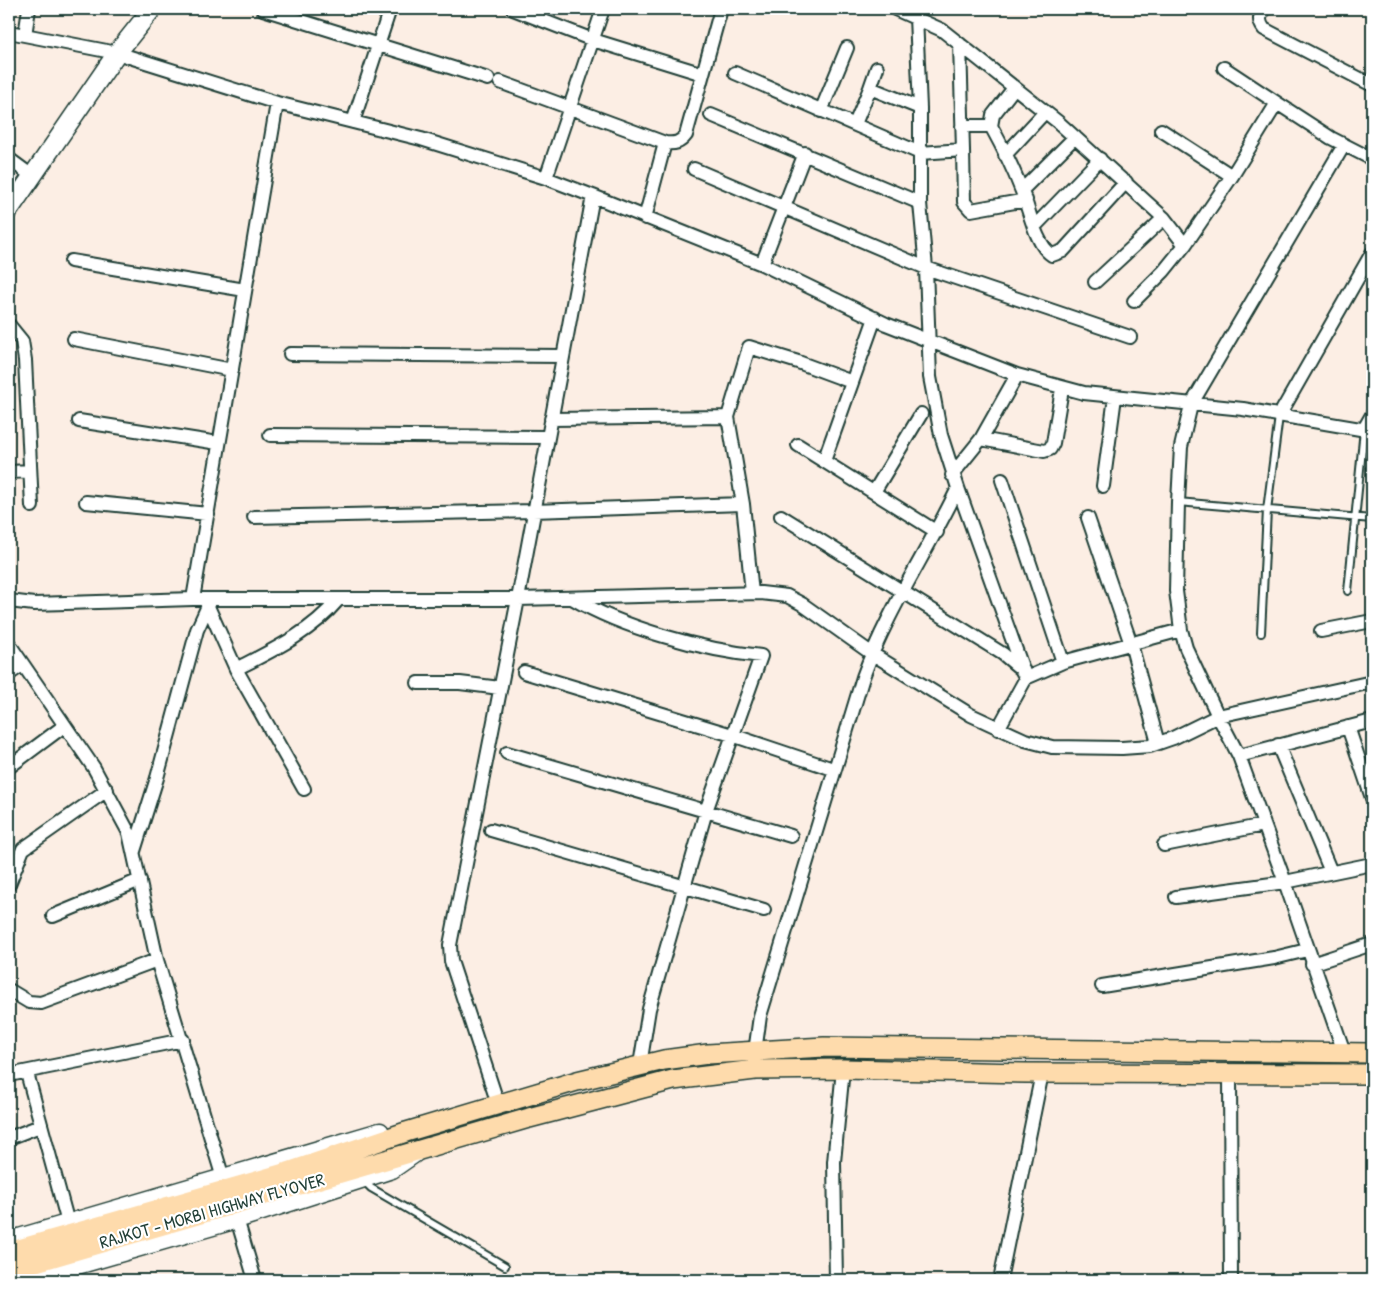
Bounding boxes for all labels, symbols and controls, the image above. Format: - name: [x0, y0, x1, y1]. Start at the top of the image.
- street label: RAJKOT - MORBI HIGHWAY FLYOVER: [97, 1166, 327, 1255]

